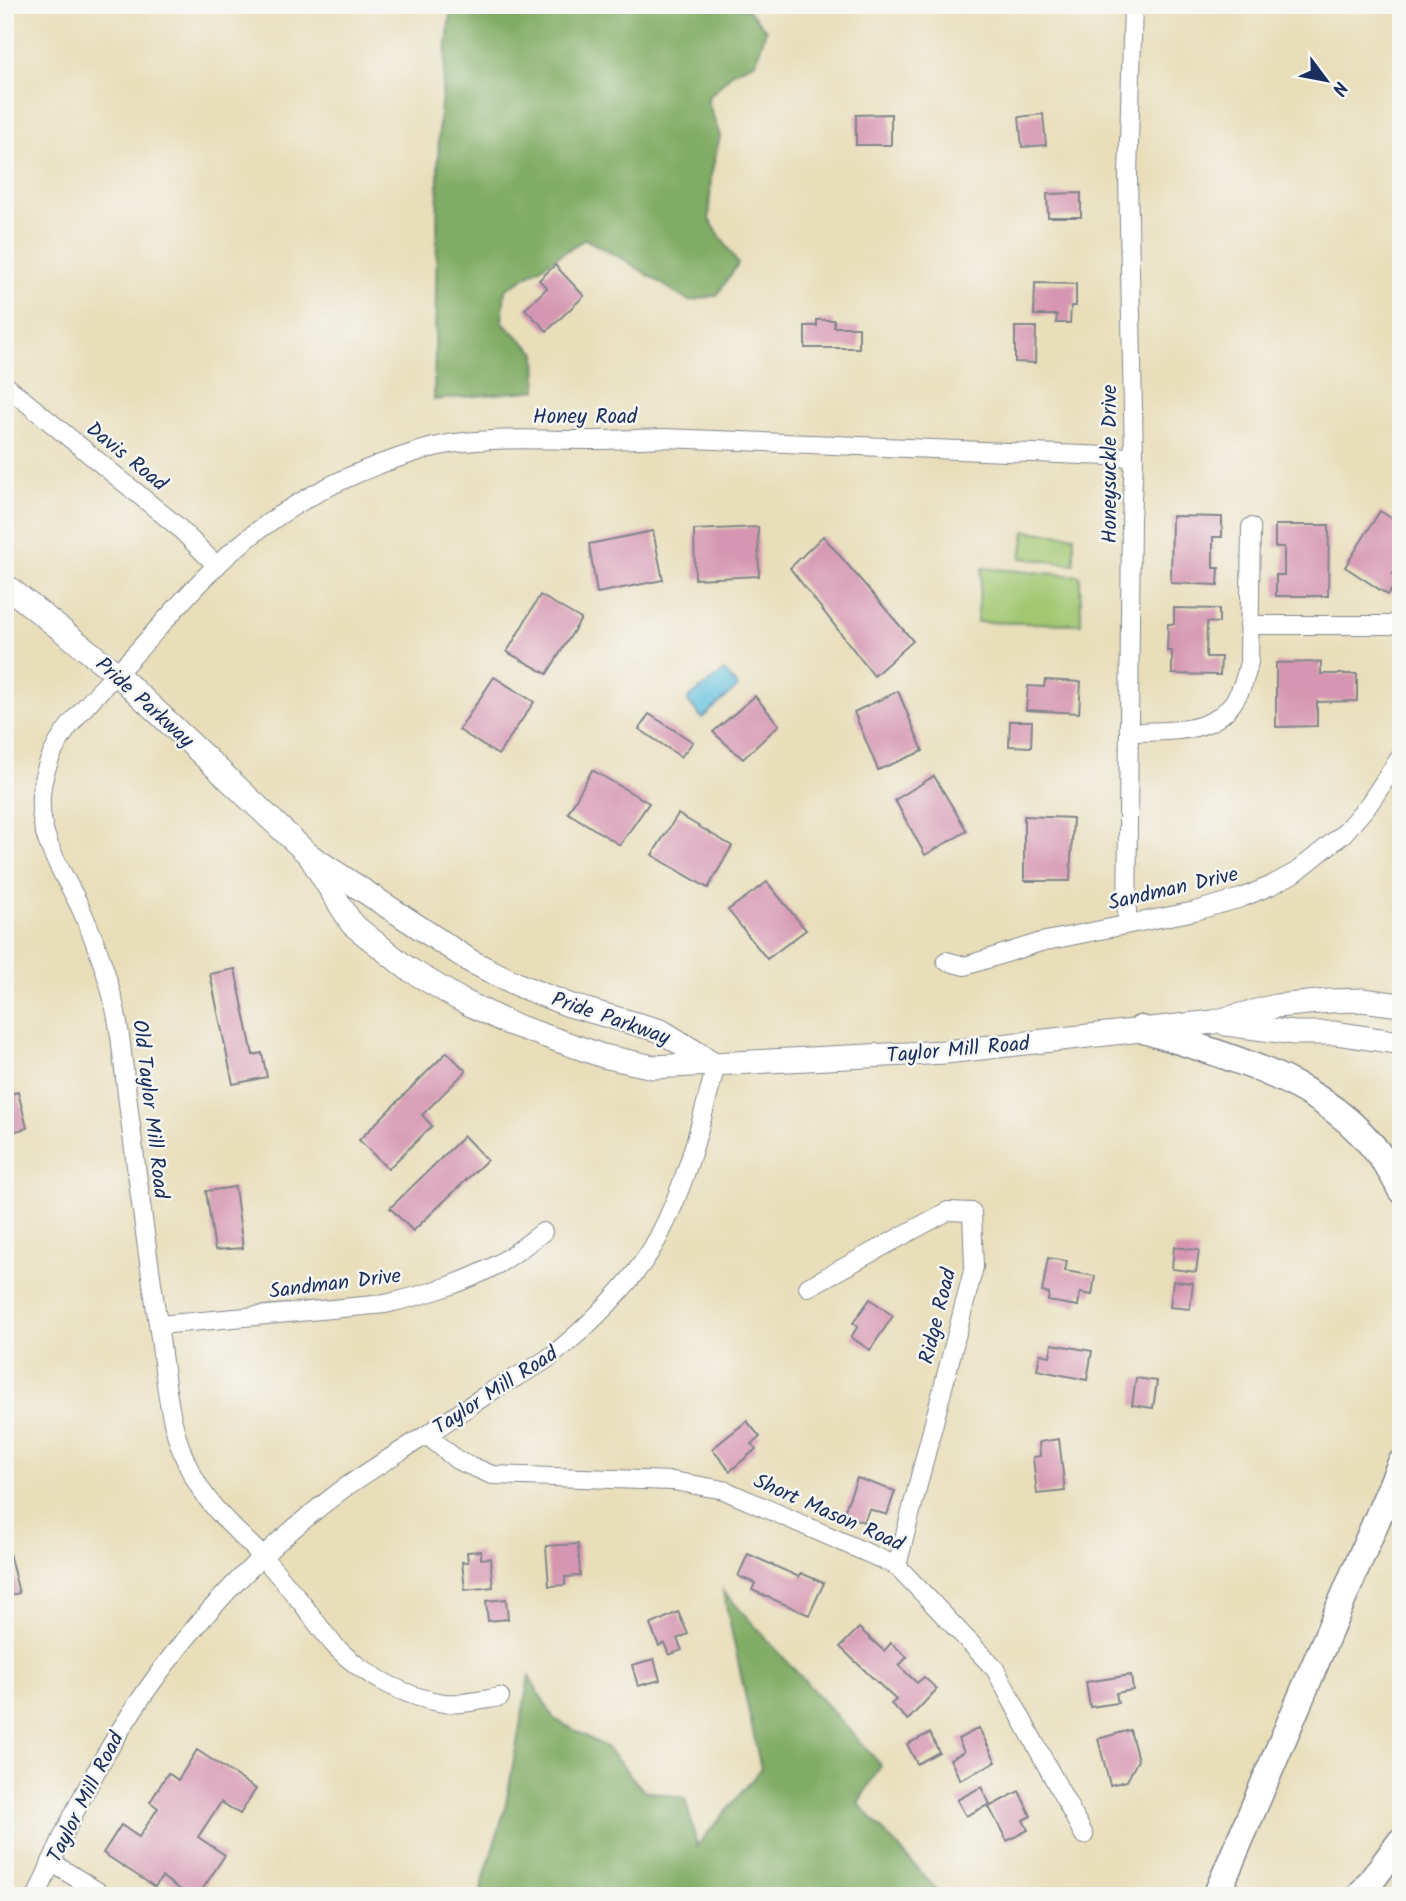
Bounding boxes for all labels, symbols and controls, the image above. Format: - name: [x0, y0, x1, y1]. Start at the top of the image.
- north arrow: [1290, 46, 1360, 116]
- text: N: [1323, 75, 1355, 101]
- street label: Honeysuckle Drive: [1094, 384, 1127, 544]
- street label: Honey Road: [533, 401, 638, 434]
- street label: Davis Road: [78, 414, 174, 501]
- street label: Pride Parkway: [87, 650, 201, 757]
- street label: Sandman Drive: [1105, 858, 1242, 920]
- street label: Pride Parkway: [547, 984, 674, 1055]
- street label: Old Taylor Mill Road: [122, 1018, 177, 1201]
- street label: Taylor Mill Road: [885, 1028, 1031, 1073]
- street label: Sandman Drive: [267, 1260, 404, 1309]
- street label: Ridge Road: [911, 1264, 966, 1368]
- street label: Taylor Mill Road: [427, 1338, 565, 1444]
- street label: Short Mason Road: [748, 1465, 910, 1562]
- street label: Taylor Mill Road: [39, 1726, 134, 1869]

